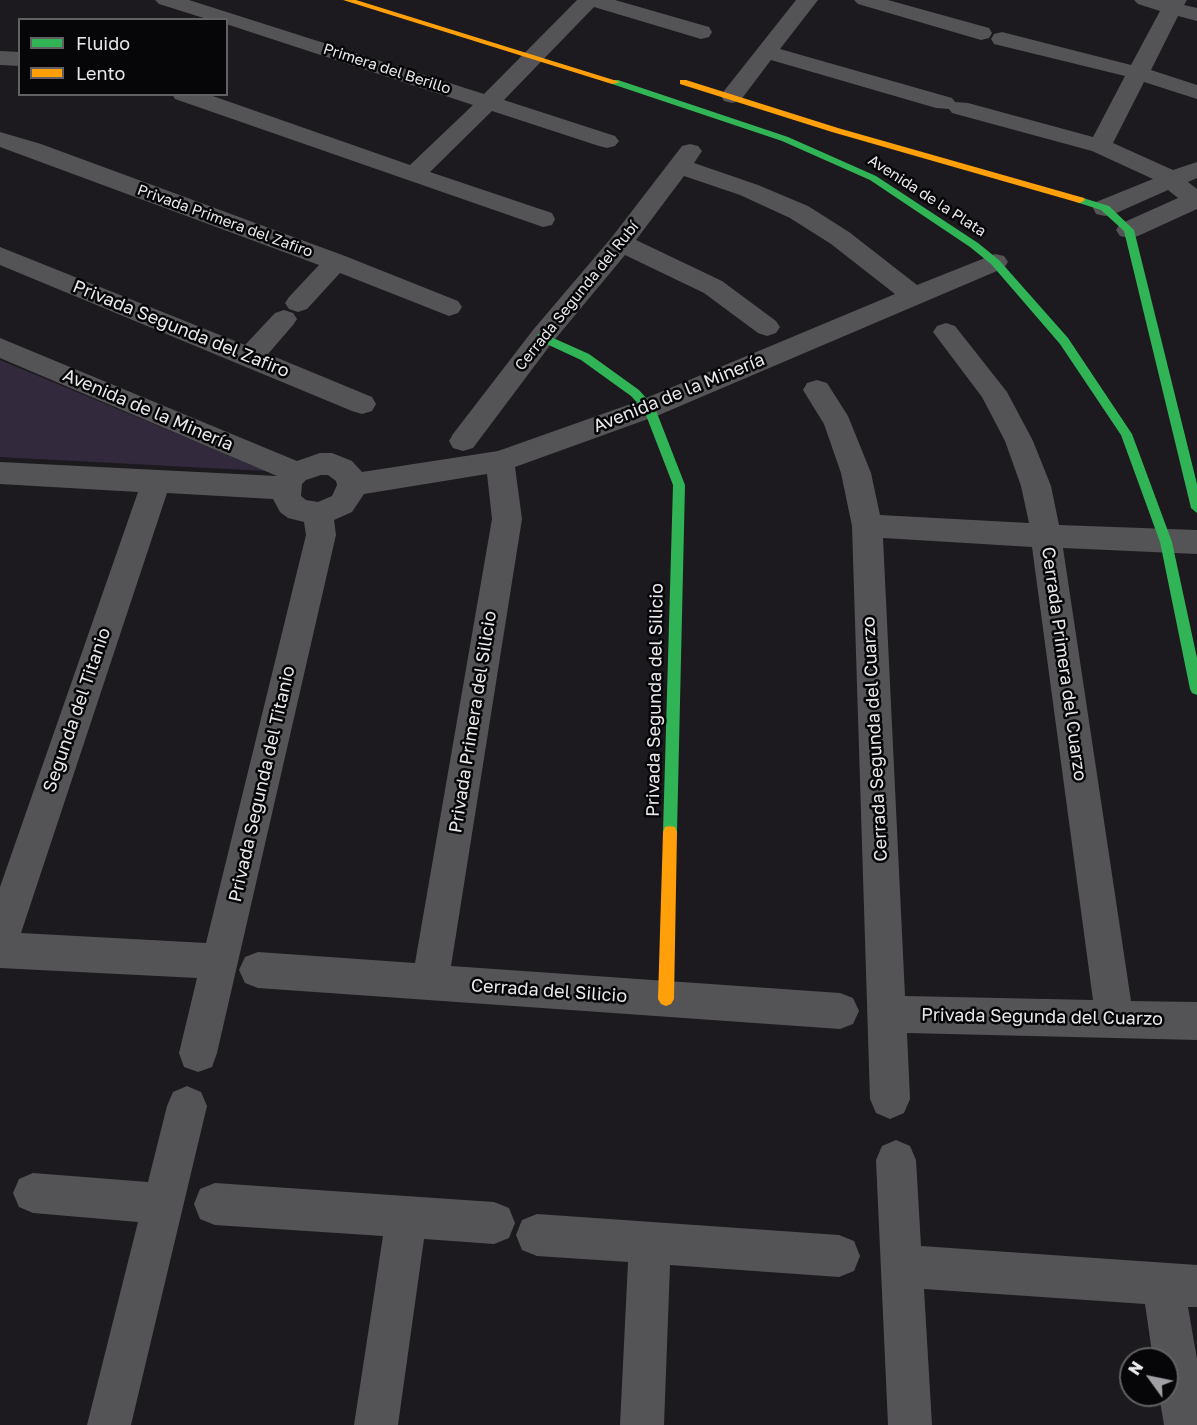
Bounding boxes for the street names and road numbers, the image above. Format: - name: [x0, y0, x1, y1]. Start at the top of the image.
- street label: Primera del Berillo: [321, 40, 453, 98]
- street label: Avenida de la Plata: [865, 151, 989, 241]
- street label: Privada Primera del Zafiro: [135, 181, 315, 261]
- street label: Cerrada Segunda del Rubí: [511, 218, 643, 374]
- street label: Privada Segunda del Zafiro: [70, 276, 292, 382]
- street label: Avenida de la Minería: [590, 349, 768, 437]
- street label: Avenida de la Minería: [60, 364, 236, 456]
- street label: Cerrada Primera del Cuarzo: [1037, 546, 1091, 782]
- street label: Privada Segunda del Silicio: [642, 583, 668, 817]
- street label: Privada Primera del Silicio: [445, 609, 501, 835]
- street label: Cerrada Segunda del Cuarzo: [858, 616, 892, 862]
- street label: Segunda del Titanio: [39, 625, 115, 795]
- street label: Privada Segunda del Titanio: [224, 664, 300, 904]
- street label: Cerrada del Silicio: [470, 975, 628, 1007]
- street label: Privada Segunda del Cuarzo: [921, 1004, 1163, 1030]

